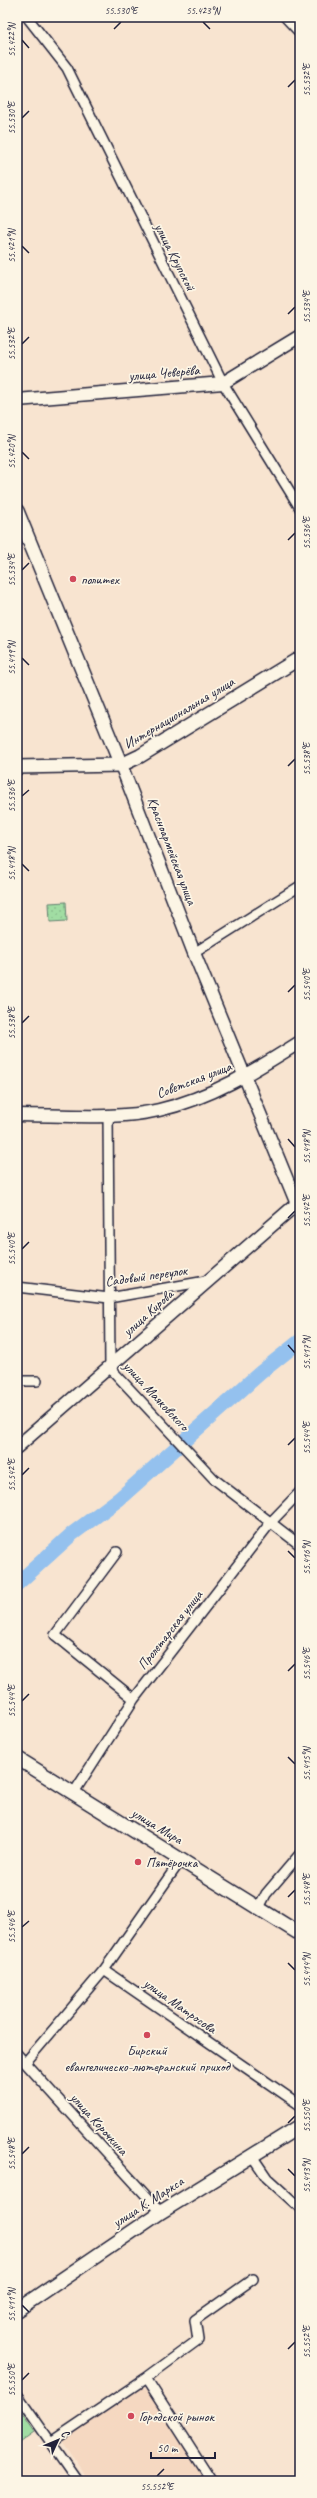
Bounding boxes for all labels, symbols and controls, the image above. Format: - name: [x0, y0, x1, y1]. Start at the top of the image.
- text: 55.530°E: [105, 4, 139, 17]
- text: 55.423°N: [186, 4, 222, 17]
- text: 55.422°N: [5, 21, 18, 57]
- text: 55.532°E: [300, 62, 313, 96]
- text: 55.530°E: [5, 100, 18, 134]
- street label: улица Крупской: [150, 220, 200, 295]
- text: 55.421°N: [5, 227, 18, 263]
- text: 55.534°E: [300, 289, 313, 323]
- text: 55.532°E: [5, 326, 18, 360]
- street label: улица Чеверёва: [127, 361, 201, 385]
- text: 55.420°N: [5, 433, 18, 469]
- text: 55.536°E: [300, 515, 313, 549]
- text: 55.534°E: [5, 552, 18, 586]
- place label: политех: [81, 571, 120, 588]
- marker: политех: [68, 574, 78, 584]
- text: 55.419°N: [5, 639, 18, 675]
- street label: Интернациональная улица: [121, 673, 238, 753]
- text: 55.538°E: [300, 741, 313, 775]
- text: 55.536°E: [5, 778, 18, 812]
- street label: Красноармейская улица: [144, 795, 201, 908]
- text: 55.418°N: [5, 845, 18, 881]
- text: 55.540°E: [300, 967, 313, 1001]
- text: 55.538°E: [5, 1005, 18, 1039]
- street label: Советская улица: [154, 1058, 235, 1102]
- text: 55.418°N: [300, 1128, 313, 1164]
- text: 55.542°E: [300, 1193, 313, 1227]
- text: 55.540°E: [5, 1231, 18, 1265]
- street label: Садовый переулок: [104, 1262, 190, 1290]
- street label: улица Кирова: [119, 1285, 178, 1341]
- text: 55.417°N: [300, 1334, 313, 1370]
- street label: улица Маяковского: [119, 1357, 194, 1436]
- text: 55.544°E: [300, 1420, 313, 1454]
- text: 55.542°E: [5, 1457, 18, 1491]
- text: 55.416°N: [300, 1539, 313, 1575]
- street label: Пролетарская улица: [134, 1586, 207, 1673]
- text: 55.546°E: [300, 1646, 313, 1680]
- text: 55.544°E: [5, 1683, 18, 1717]
- text: 55.415°N: [300, 1745, 313, 1781]
- street label: улица Мира: [128, 1804, 187, 1848]
- place label: Пятёрочка: [146, 1854, 199, 1871]
- marker: Пятёрочка: [133, 1857, 143, 1867]
- text: 55.548°E: [300, 1872, 313, 1906]
- text: 55.546°E: [5, 1909, 18, 1943]
- text: 55.414°N: [300, 1951, 313, 1987]
- street label: улица Матросова: [140, 1974, 220, 2038]
- marker: Бирский евангелическо-лютеранский приход: [142, 2030, 152, 2040]
- place label: Бирский евангелическо-лютеранский приход: [64, 2042, 232, 2075]
- street label: улица Корочкина: [66, 2088, 132, 2159]
- text: 55.550°E: [300, 2098, 313, 2132]
- text: 55.548°E: [5, 2136, 18, 2170]
- text: 55.413°N: [300, 2157, 313, 2193]
- street label: улица К. Маркса: [109, 2172, 188, 2232]
- text: 55.411°N: [5, 2286, 18, 2322]
- text: 55.552°E: [300, 2324, 313, 2358]
- text: 55.550°E: [5, 2362, 18, 2396]
- place label: Городской рынок: [139, 2408, 216, 2425]
- marker: Городской рынок: [126, 2411, 136, 2421]
- north arrow: [38, 2420, 78, 2460]
- text: С: [58, 2426, 73, 2441]
- scale bar: [151, 2434, 215, 2460]
- text: 50 m: [157, 2440, 179, 2456]
- text: 55.552°E: [141, 2480, 175, 2493]

